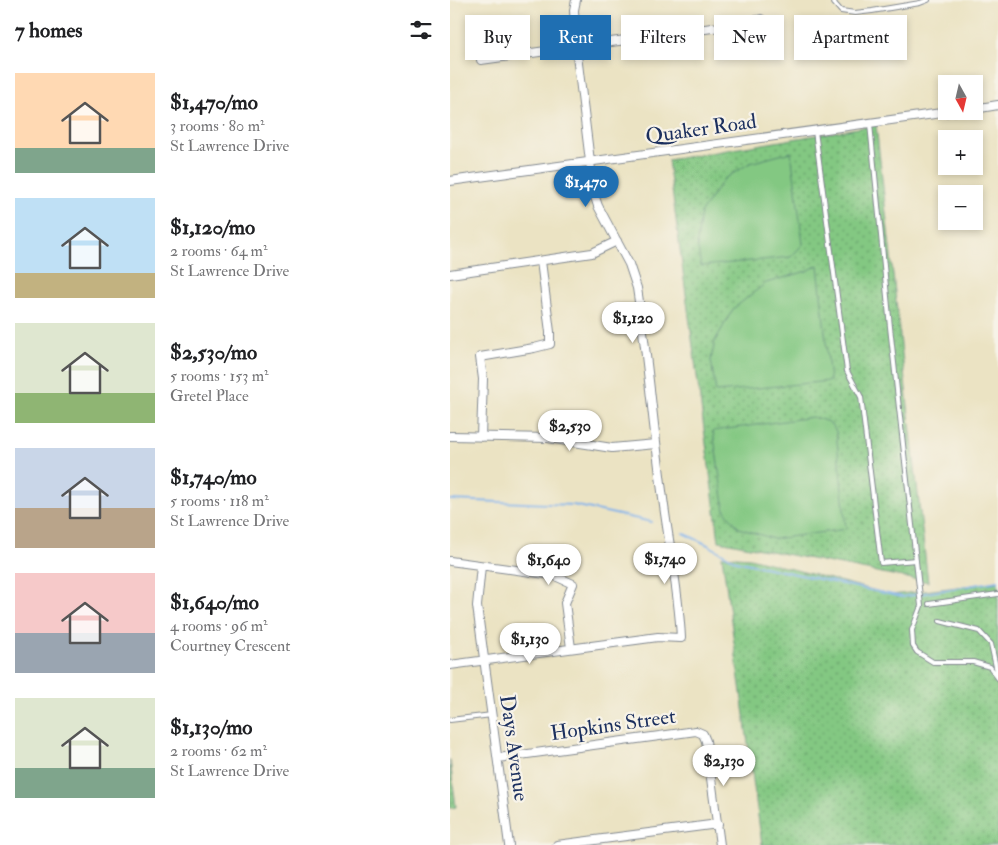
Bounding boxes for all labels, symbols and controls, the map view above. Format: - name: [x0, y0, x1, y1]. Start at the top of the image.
- chip: Buy: [465, 15, 530, 60]
- chip: Rent: [540, 15, 611, 60]
- chip: Filters: [621, 15, 704, 60]
- chip: New: [714, 15, 784, 60]
- chip: Apartment: [794, 15, 907, 60]
- icon: filters: [407, 16, 435, 44]
- text: 7 homes: [15, 17, 82, 44]
- north arrow: [938, 75, 982, 120]
- map controls: [938, 75, 983, 230]
- text: $1,470/mo: [170, 89, 258, 116]
- icon: home: [55, 93, 115, 153]
- street label: Quaker Road: [644, 108, 759, 150]
- text: 3 rooms · 80 m²: [170, 116, 265, 136]
- button: +: [938, 130, 983, 175]
- text: St Lawrence Drive: [170, 136, 289, 156]
- pin: $1,470: [545, 166, 627, 208]
- text: $1,470: [565, 172, 607, 192]
- button: −: [938, 185, 983, 230]
- text: $1,120/mo: [170, 214, 255, 241]
- icon: home: [55, 218, 115, 278]
- text: 2 rooms · 64 m²: [170, 241, 268, 261]
- text: St Lawrence Drive: [170, 261, 289, 281]
- pin: $1,120: [592, 302, 674, 344]
- text: $1,120: [613, 308, 653, 328]
- text: $2,530/mo: [170, 339, 257, 366]
- icon: home: [55, 343, 115, 403]
- text: 5 rooms · 153 m²: [170, 366, 269, 386]
- text: Gretel Place: [170, 386, 249, 406]
- pin: $2,530: [529, 410, 611, 452]
- text: $2,530: [549, 416, 591, 436]
- text: $1,740/mo: [170, 464, 257, 491]
- icon: home: [55, 468, 115, 528]
- text: 5 rooms · 118 m²: [170, 491, 269, 511]
- text: St Lawrence Drive: [170, 511, 289, 531]
- pin: $1,740: [624, 542, 706, 585]
- pin: $1,640: [508, 544, 590, 586]
- text: $1,740: [644, 549, 686, 569]
- text: $1,640: [527, 550, 571, 570]
- text: $1,640/mo: [170, 589, 259, 616]
- icon: home: [55, 593, 115, 653]
- text: 4 rooms · 96 m²: [170, 616, 268, 636]
- pin: $1,130: [489, 622, 571, 665]
- text: $1,130: [511, 629, 549, 649]
- text: Courtney Crescent: [170, 636, 290, 656]
- street label: Days Avenue: [493, 693, 535, 803]
- street label: Hopkins Street: [549, 703, 678, 747]
- text: $1,130/mo: [170, 714, 252, 741]
- icon: home: [55, 718, 115, 778]
- text: 2 rooms · 62 m²: [170, 741, 267, 761]
- pin: $2,130: [683, 744, 765, 787]
- text: $2,130: [703, 751, 745, 771]
- text: St Lawrence Drive: [170, 761, 289, 781]

